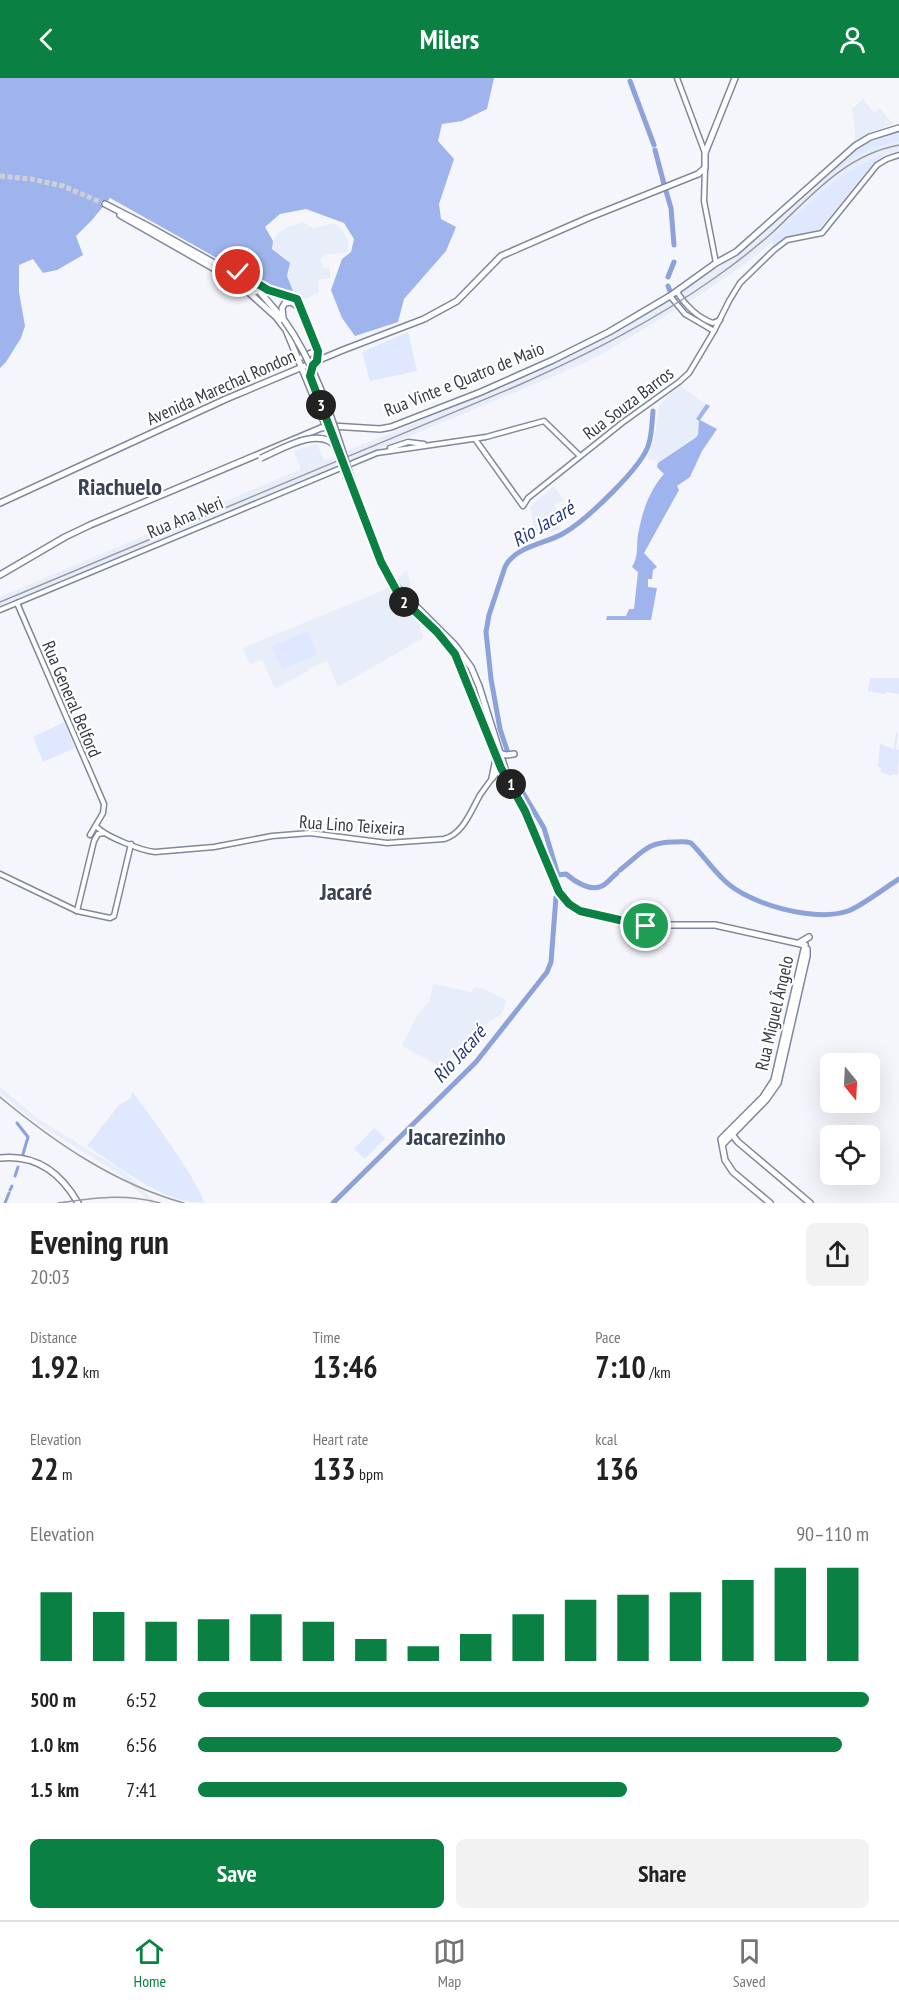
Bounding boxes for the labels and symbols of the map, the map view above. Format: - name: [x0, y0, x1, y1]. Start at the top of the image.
- pin: [212, 246, 263, 297]
- street label: Rua Vinte e Quatro de Maio: [381, 336, 547, 422]
- street label: Avenida Marechal Rondon: [143, 344, 299, 430]
- street label: Rua Souza Barros: [578, 361, 678, 445]
- pin: 3: [306, 390, 336, 420]
- district label: Riachuelo: [78, 471, 162, 502]
- street label: Rua Ana Neri: [144, 491, 226, 543]
- water label: Rio Jacaré: [507, 494, 581, 553]
- pin: 2: [389, 587, 419, 617]
- street label: Rua General Belford: [37, 637, 107, 761]
- pin: 1: [496, 769, 526, 799]
- street label: Rua Lino Teixeira: [298, 810, 406, 840]
- district label: Jacaré: [319, 876, 372, 907]
- pin: [620, 900, 671, 951]
- street label: Rua Miguel Ângelo: [750, 953, 798, 1073]
- water label: Rio Jacaré: [426, 1019, 493, 1088]
- north arrow: [820, 1053, 880, 1113]
- district label: Jacarezinho: [405, 1121, 506, 1152]

